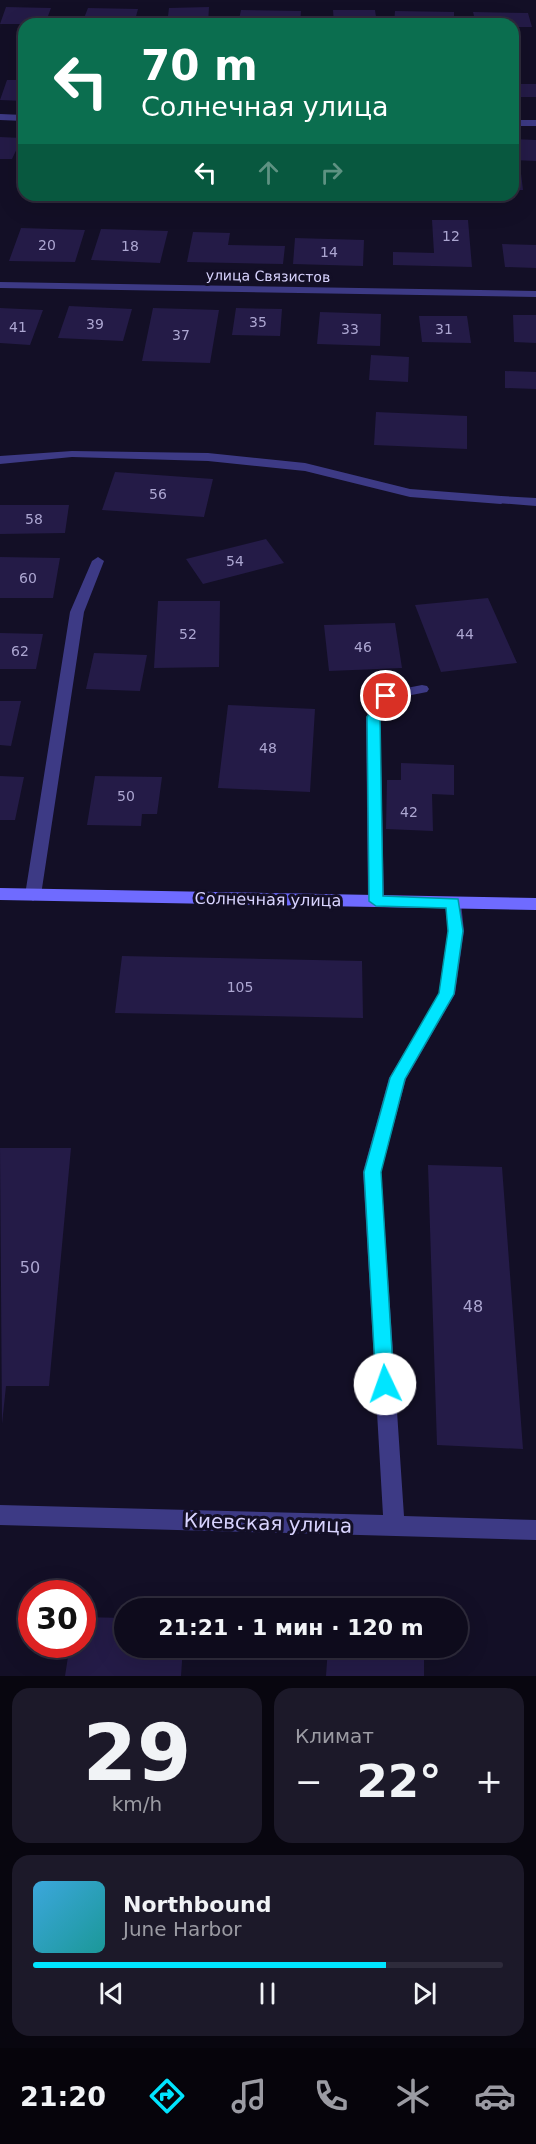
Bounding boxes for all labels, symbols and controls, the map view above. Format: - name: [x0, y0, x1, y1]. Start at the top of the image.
- text: 70 m: [141, 41, 258, 90]
- icon: left: [42, 42, 120, 120]
- text: Солнечная улица: [141, 91, 389, 122]
- icon: left: [189, 156, 222, 189]
- icon: ahead: [252, 156, 285, 189]
- icon: right: [315, 156, 348, 189]
- house number: 12: [442, 228, 460, 244]
- house number: 20: [38, 237, 56, 253]
- house number: 18: [121, 238, 139, 254]
- house number: 14: [320, 244, 338, 260]
- street label: улица Связистов: [206, 267, 330, 285]
- house number: 35: [249, 314, 267, 330]
- house number: 39: [86, 316, 104, 332]
- house number: 41: [9, 319, 27, 335]
- house number: 33: [341, 321, 359, 337]
- house number: 31: [435, 321, 453, 337]
- house number: 37: [172, 327, 190, 343]
- house number: 56: [149, 486, 167, 502]
- house number: 58: [25, 511, 43, 527]
- house number: 54: [226, 553, 244, 569]
- house number: 60: [19, 570, 37, 586]
- house number: 52: [179, 626, 197, 642]
- house number: 44: [456, 626, 474, 642]
- house number: 46: [354, 639, 372, 655]
- house number: 62: [11, 643, 29, 659]
- pin: [360, 670, 411, 721]
- icon: arrive: [369, 679, 402, 712]
- house number: 48: [259, 740, 277, 756]
- house number: 50: [117, 788, 135, 804]
- house number: 42: [400, 804, 418, 820]
- street label: Солнечная улица: [194, 889, 342, 910]
- house number: 105: [227, 979, 253, 995]
- house number: 50: [20, 1258, 40, 1277]
- house number: 48: [463, 1297, 483, 1316]
- position arrow: [353, 1352, 417, 1416]
- street label: Киевская улица: [183, 1508, 353, 1538]
- speed limit sign: 30: [18, 1580, 96, 1658]
- text: 21:21 · 1 мин · 120 m: [158, 1615, 424, 1640]
- text: 29: [83, 1708, 191, 1798]
- text: Климат: [295, 1724, 374, 1748]
- text: 22°: [356, 1755, 442, 1808]
- text: −: [295, 1762, 323, 1801]
- text: +: [475, 1762, 503, 1801]
- text: km/h: [112, 1792, 162, 1816]
- text: Northbound: [123, 1892, 272, 1917]
- text: June Harbor: [123, 1917, 242, 1941]
- icon: previous: [95, 1977, 128, 2010]
- icon: pause: [251, 1977, 284, 2010]
- icon: next: [408, 1977, 441, 2010]
- icon: directions: [146, 2075, 188, 2117]
- icon: music: [228, 2075, 270, 2117]
- icon: phone: [310, 2075, 352, 2117]
- icon: climate: [392, 2075, 434, 2117]
- icon: car: [474, 2075, 516, 2117]
- text: 21:20: [20, 2081, 106, 2112]

